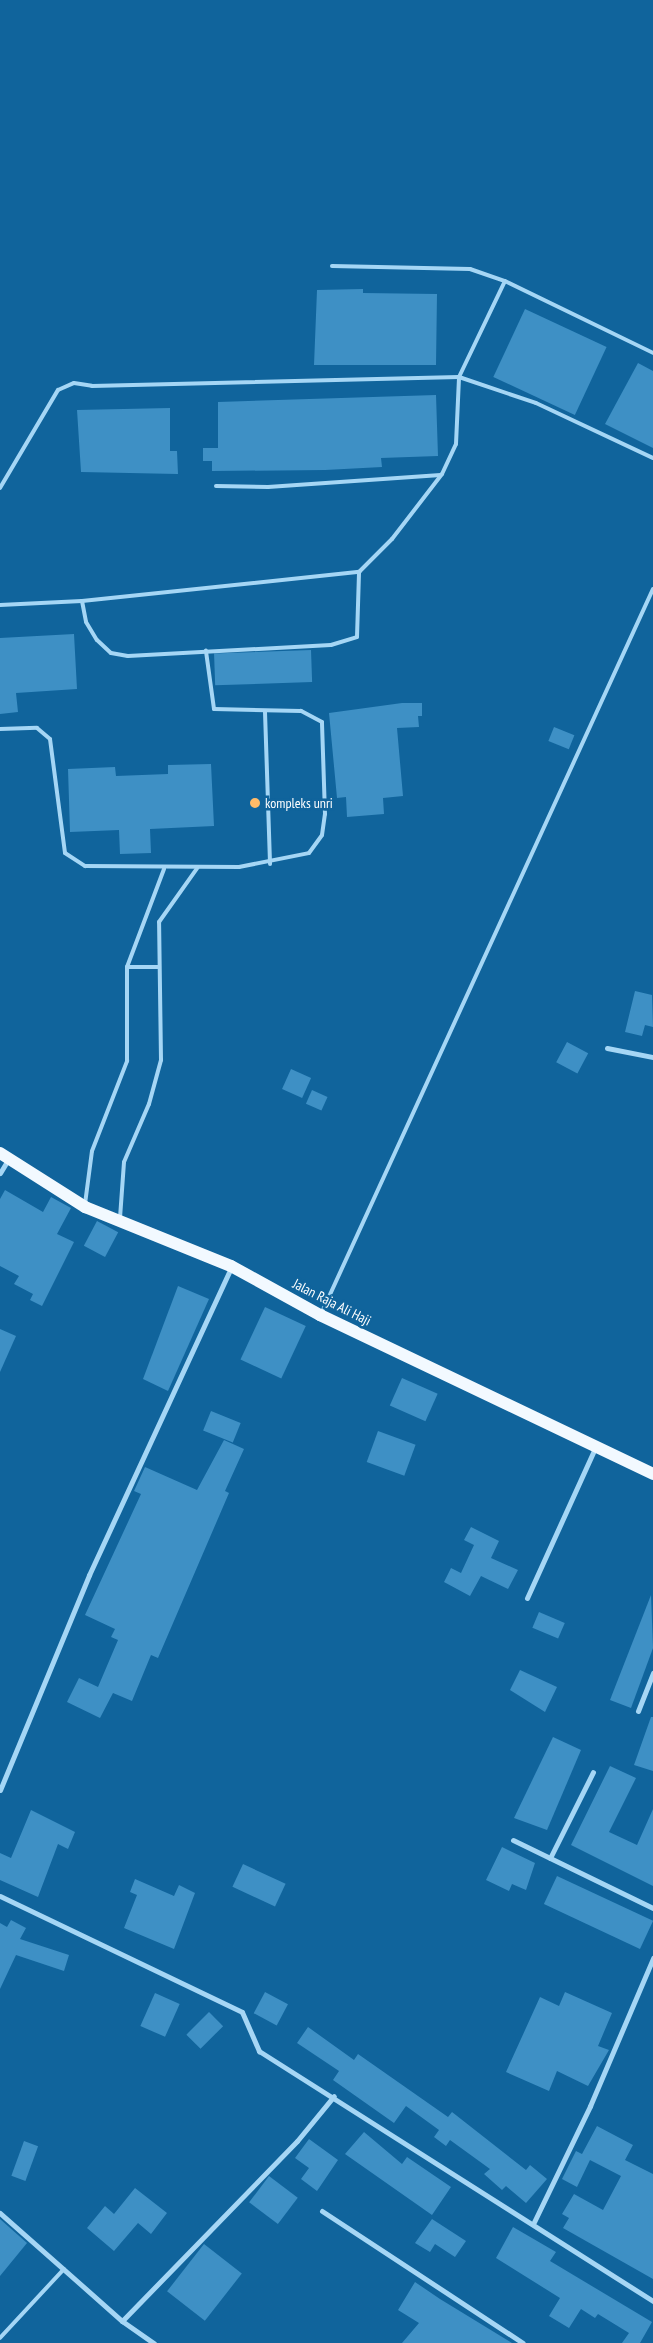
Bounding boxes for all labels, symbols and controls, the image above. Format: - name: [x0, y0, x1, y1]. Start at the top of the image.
- place label: kompleks unri: [265, 795, 333, 811]
- marker: kompleks unri: [249, 797, 261, 809]
- street label: Jalan Raja Ali Haji: [290, 1275, 374, 1329]

